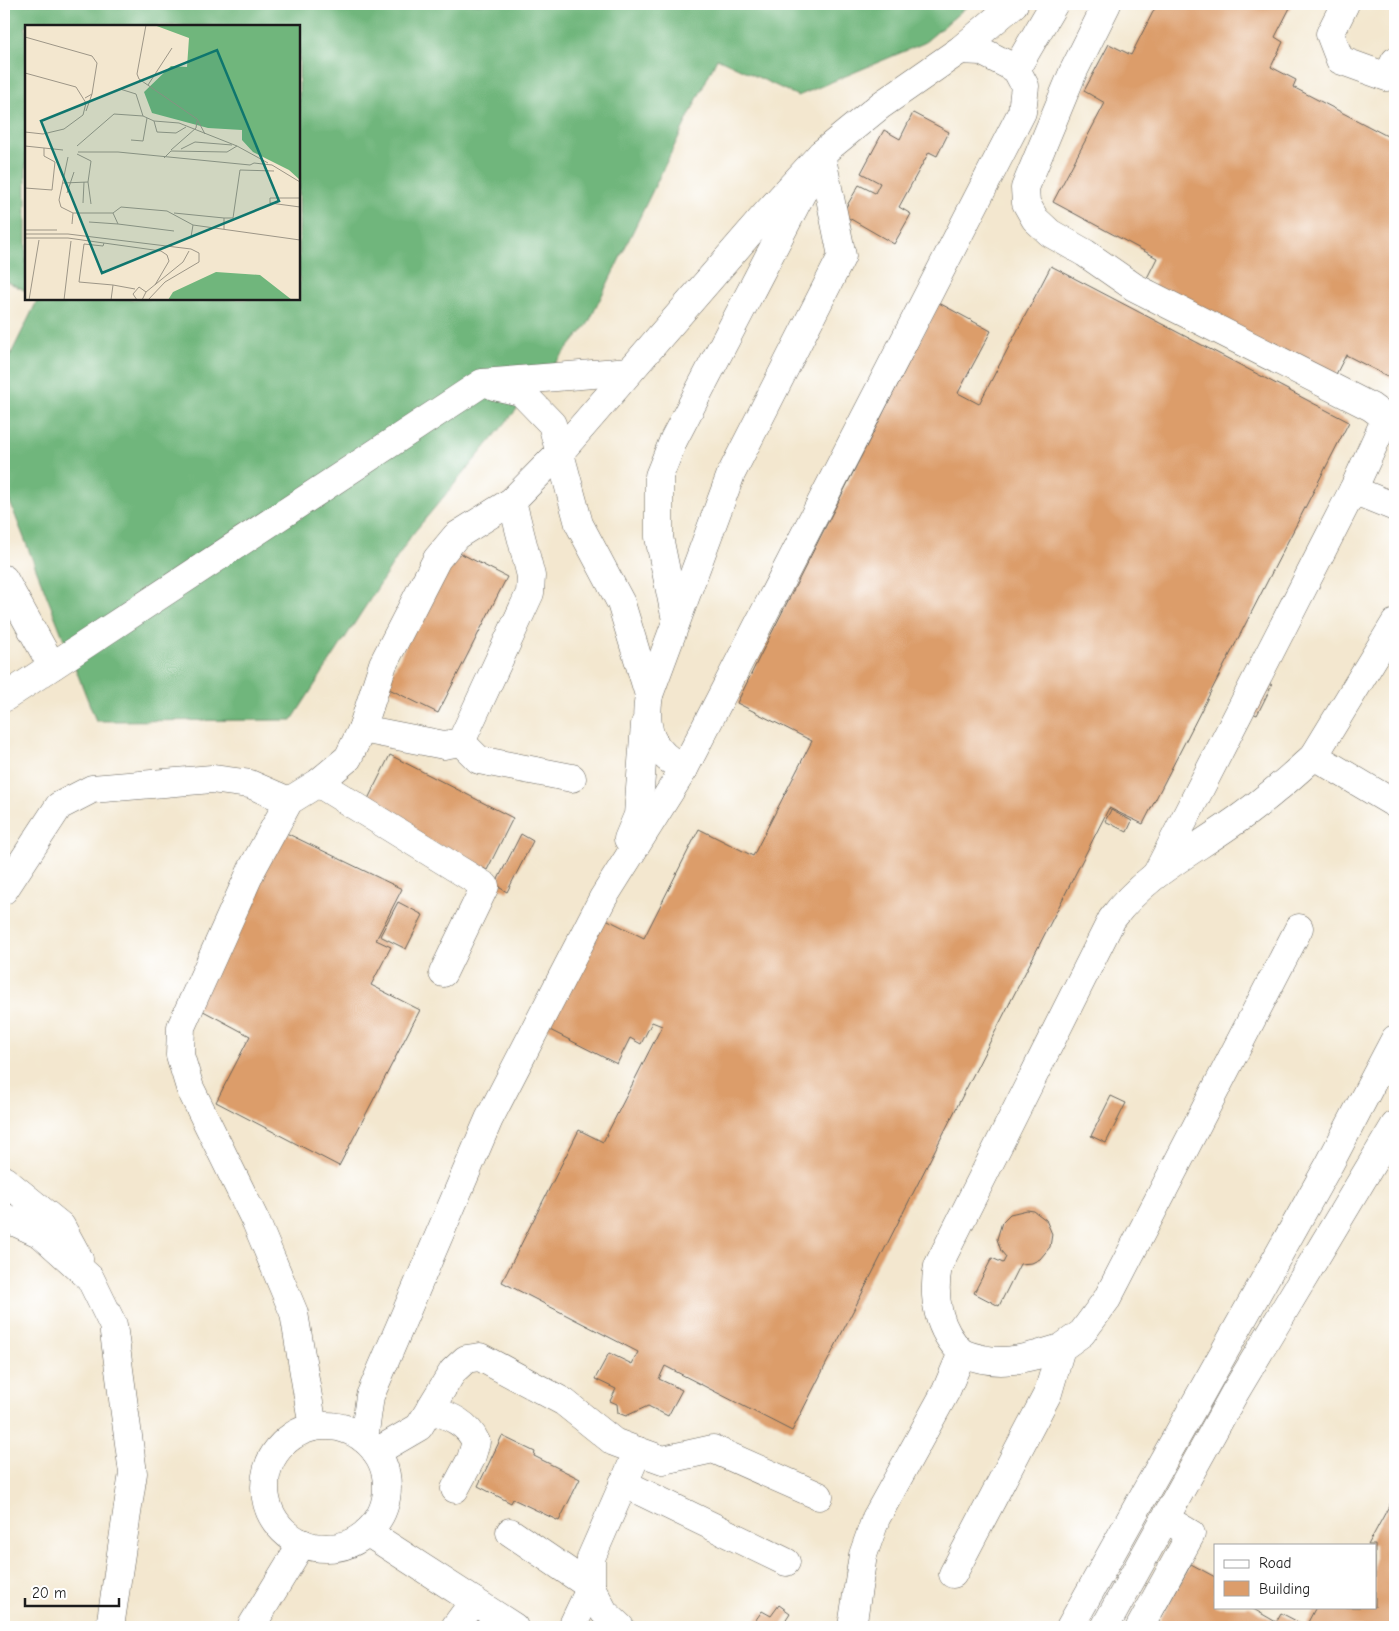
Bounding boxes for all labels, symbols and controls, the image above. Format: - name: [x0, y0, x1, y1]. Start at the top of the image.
- inset map: [25, 25, 300, 300]
- legend: [1214, 1544, 1376, 1608]
- text: Road: [1259, 1554, 1291, 1572]
- scale bar: [25, 1576, 119, 1608]
- text: Building: [1259, 1580, 1310, 1598]
- text: 20 m: [32, 1584, 66, 1602]

